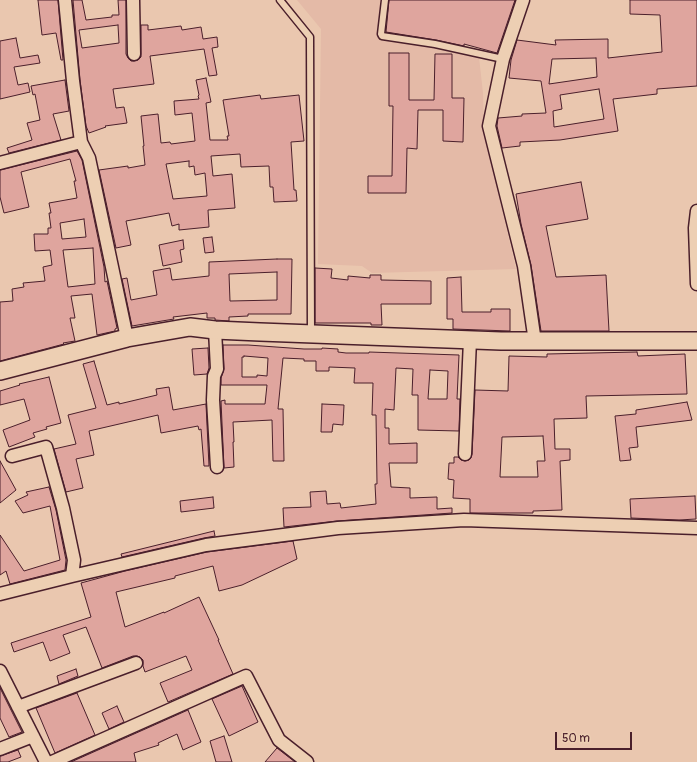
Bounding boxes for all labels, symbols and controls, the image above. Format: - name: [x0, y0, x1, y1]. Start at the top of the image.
- scale bar: [557, 724, 634, 750]
- text: 50 m: [562, 731, 590, 746]

